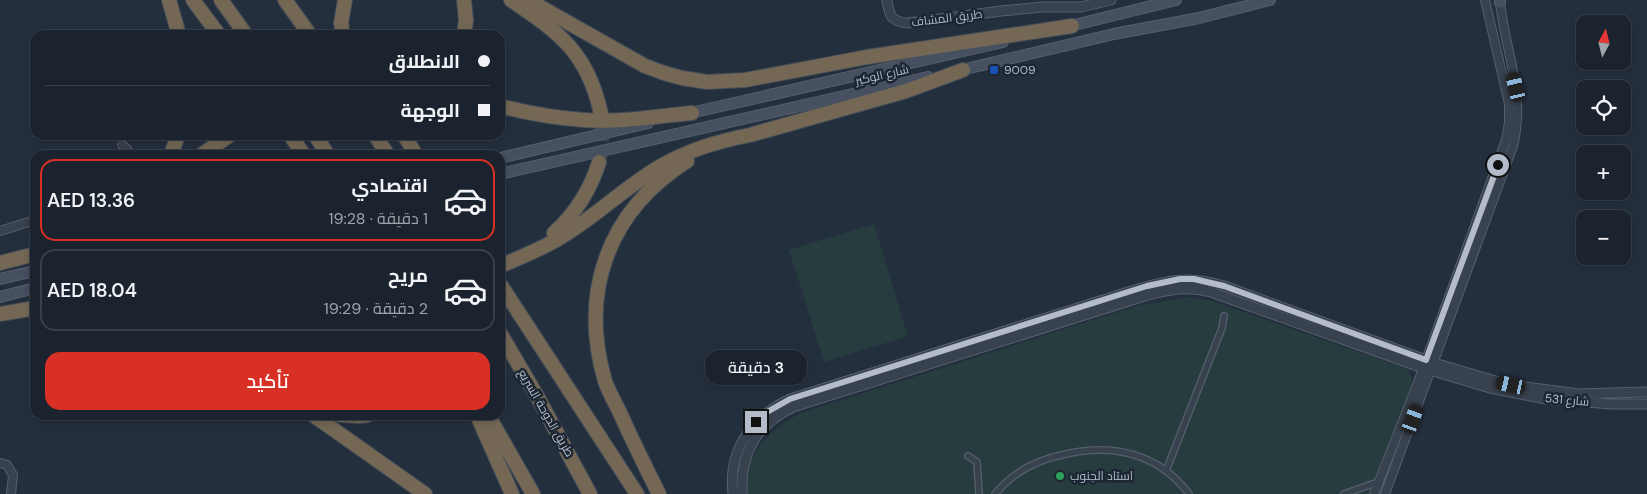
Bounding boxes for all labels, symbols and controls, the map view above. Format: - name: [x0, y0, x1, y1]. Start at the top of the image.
- street label: طريق المشاف: [911, 6, 984, 30]
- north arrow: [1576, 15, 1631, 70]
- map controls: [1576, 15, 1631, 265]
- text: الانطلاق: [389, 49, 460, 74]
- street label: شارع الوكير: [853, 61, 910, 89]
- place label: 9009: [1004, 62, 1036, 78]
- marker: 9009: [988, 64, 1000, 76]
- car: [1505, 71, 1526, 103]
- button: locate: [1576, 80, 1631, 135]
- text: الوجهة: [400, 98, 460, 123]
- button: +: [1576, 145, 1631, 200]
- route start: [1487, 154, 1509, 176]
- text: اقتصادي: [352, 173, 428, 198]
- icon: car: [443, 178, 488, 223]
- text: AED 13.36: [47, 188, 135, 213]
- text: 1 دقيقة · 19:28: [328, 208, 428, 229]
- button: −: [1576, 210, 1631, 265]
- text: مريح: [388, 263, 428, 288]
- icon: car: [443, 268, 488, 313]
- text: AED 18.04: [47, 278, 137, 303]
- text: 2 دقيقة · 19:29: [324, 298, 428, 319]
- callout: 3 دقيقة: [705, 350, 807, 384]
- button: تأكيد: [45, 352, 490, 410]
- text: 3 دقيقة: [728, 357, 784, 378]
- street label: طريق الدوحة السريع: [514, 366, 578, 460]
- car: [1494, 374, 1527, 396]
- street label: شارع 531: [1544, 390, 1590, 410]
- car: [1400, 402, 1425, 436]
- route end: [745, 411, 767, 433]
- place label: استاد الجنوب: [1070, 468, 1133, 484]
- marker: استاد الجنوب: [1054, 470, 1066, 482]

